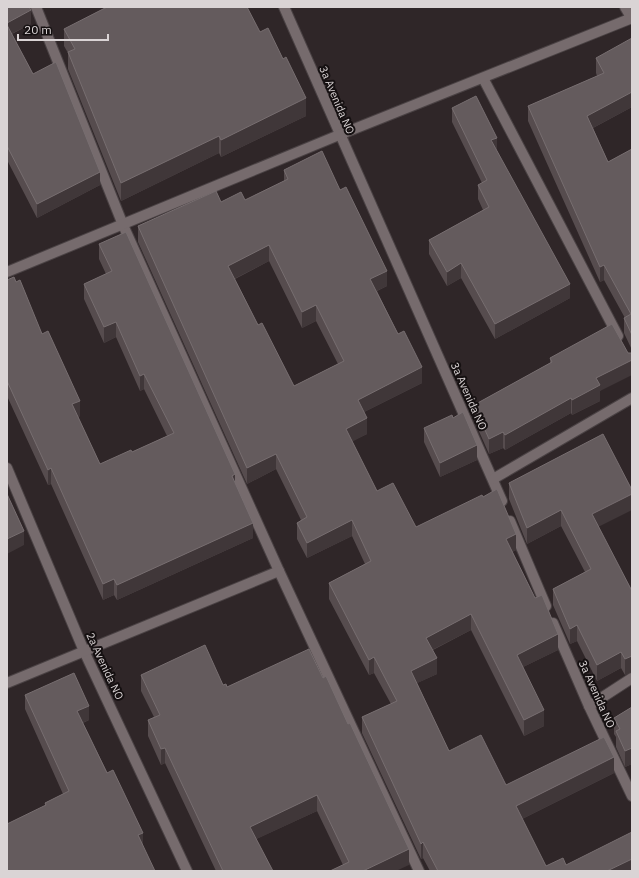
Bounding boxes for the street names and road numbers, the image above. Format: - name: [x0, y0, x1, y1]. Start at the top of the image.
- street label: 3a Avenida NO: [316, 64, 358, 136]
- street label: 3a Avenida NO: [448, 360, 490, 432]
- street label: 2a Avenida NO: [83, 630, 127, 702]
- street label: 3a Avenida NO: [576, 658, 618, 730]

